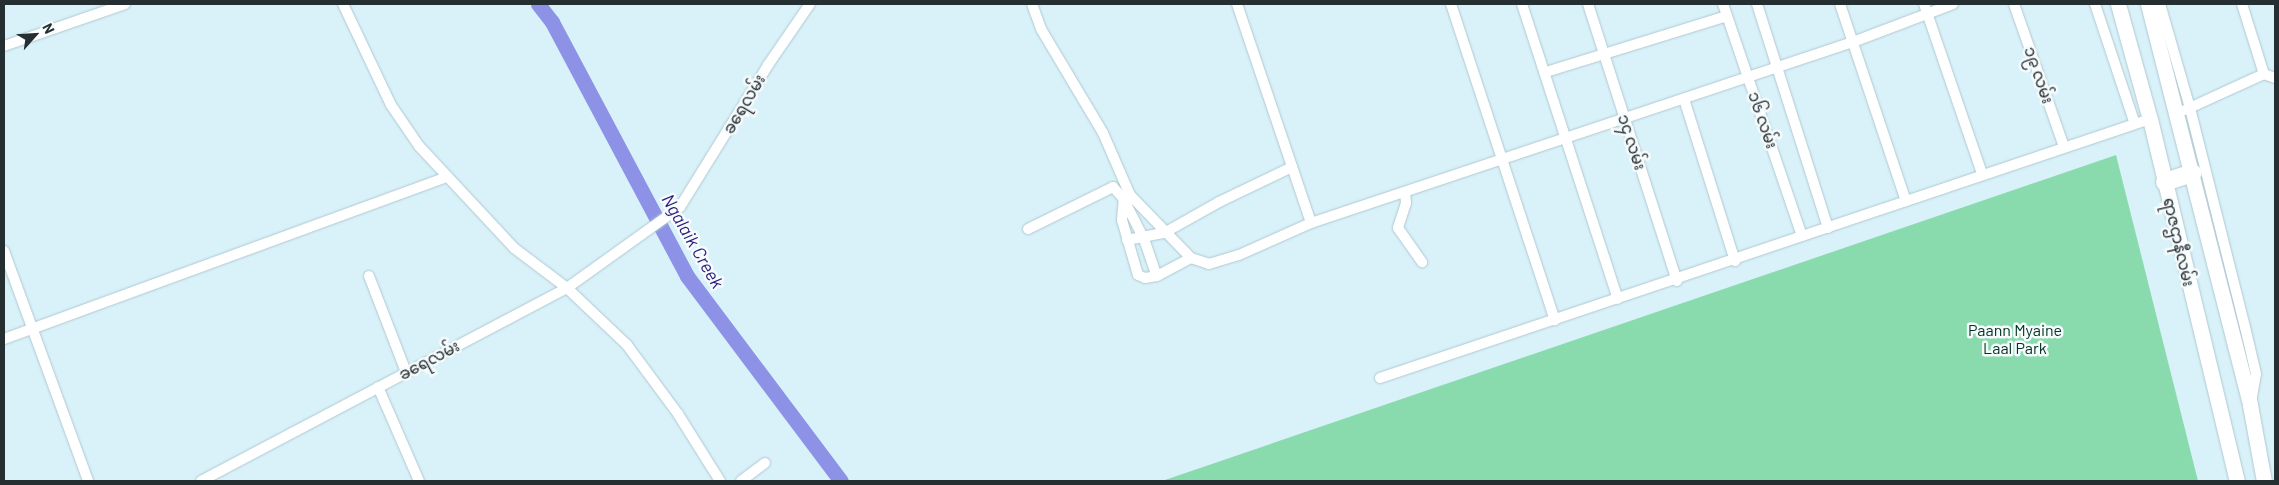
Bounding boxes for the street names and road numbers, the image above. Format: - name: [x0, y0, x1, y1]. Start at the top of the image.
- street label: ၁၉ လမ်း: [2020, 44, 2058, 106]
- street label: ခရေလမ်း: [719, 71, 769, 137]
- street label: ၁၆ လမ်း: [1744, 89, 1782, 151]
- street label: ၁၄ လမ်း: [1614, 112, 1650, 172]
- street label: ရာဇဌာနီလမ်း: [2159, 196, 2199, 288]
- street label: ခရေလမ်း: [395, 336, 463, 384]

